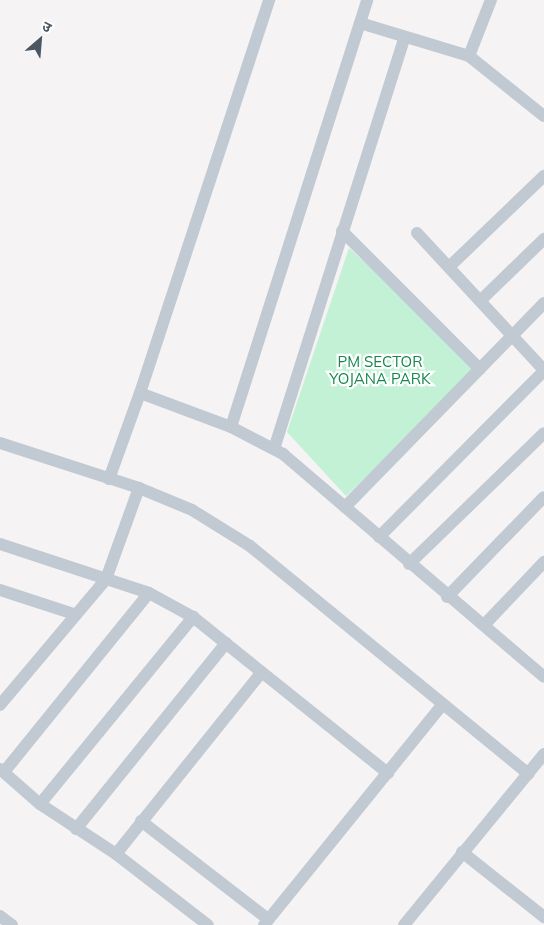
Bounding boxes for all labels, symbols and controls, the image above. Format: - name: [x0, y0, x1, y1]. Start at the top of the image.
- north arrow: [15, 15, 65, 65]
- text: उ: [39, 17, 55, 37]
- park label: PM SECTOR YOJANA PARK: [329, 352, 431, 387]

